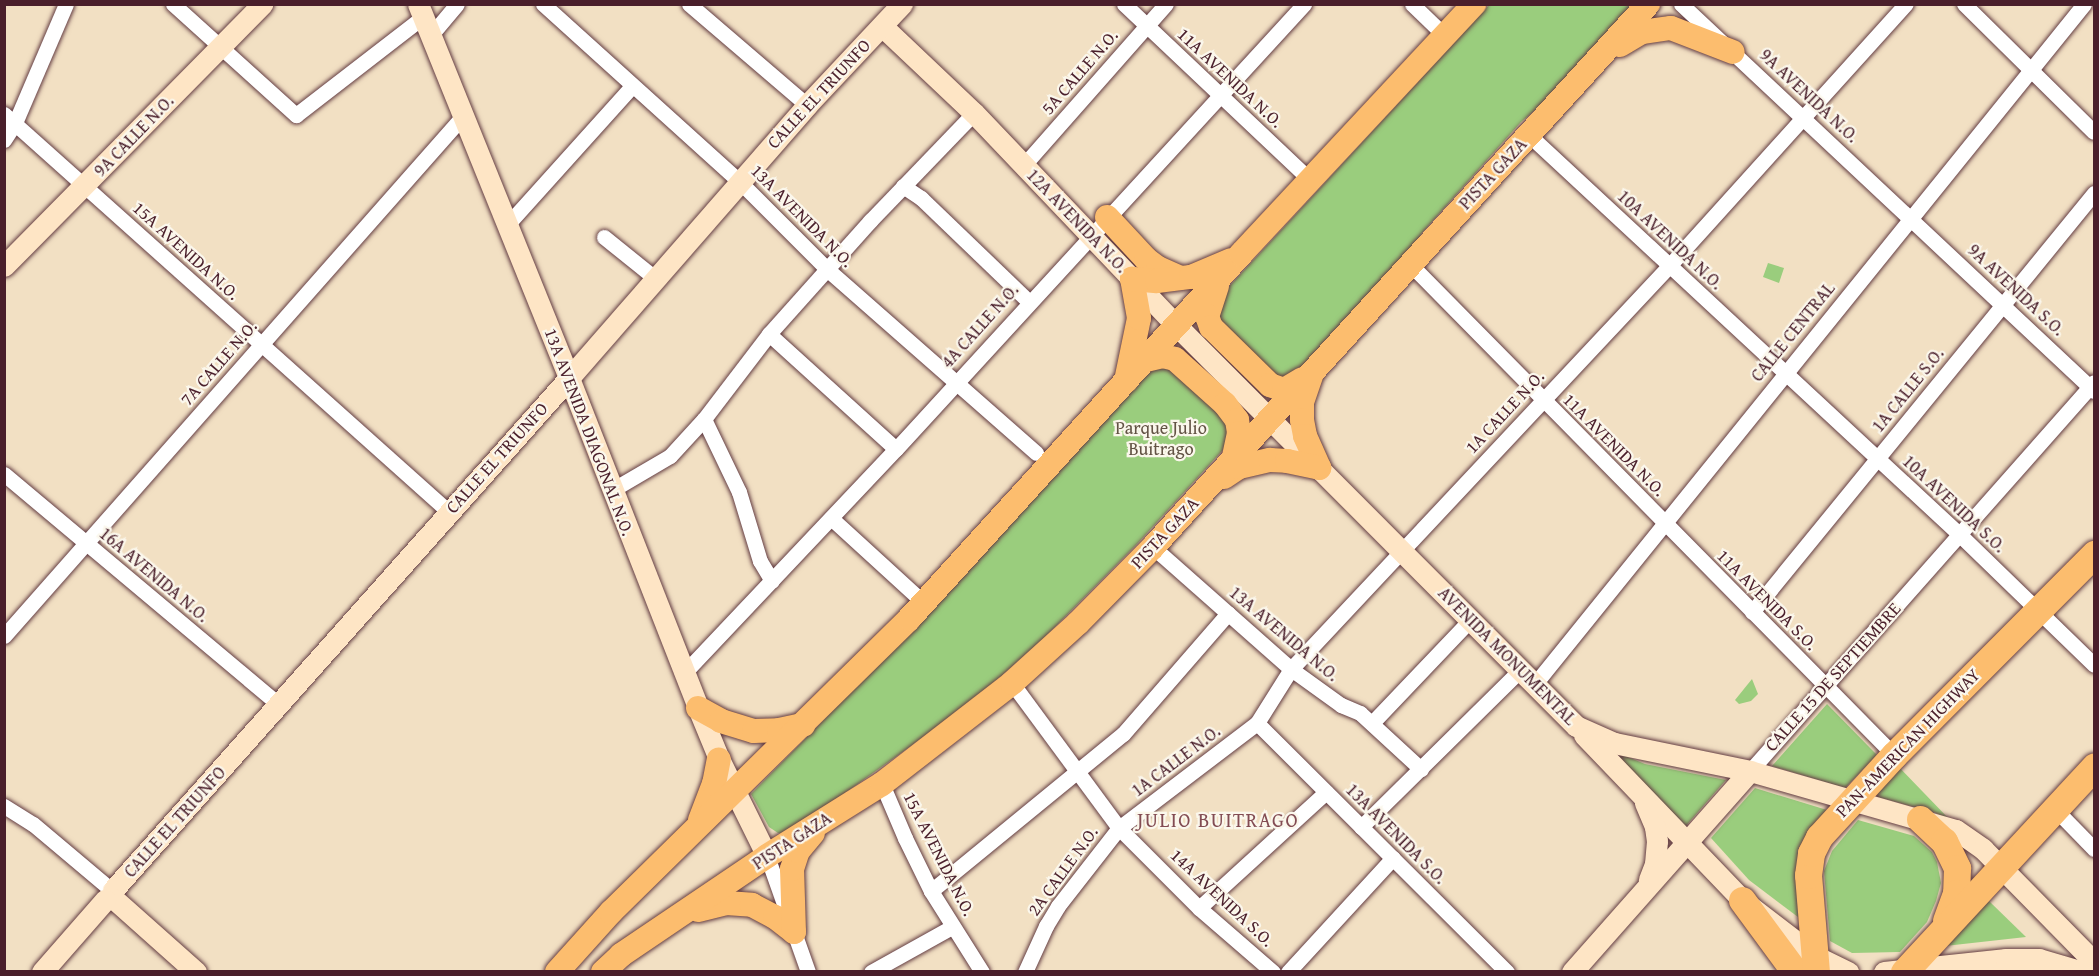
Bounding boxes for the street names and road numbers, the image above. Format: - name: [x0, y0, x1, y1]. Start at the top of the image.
- street label: 11A AVENIDA N.O.: [1173, 24, 1287, 132]
- street label: 5A CALLE N.O.: [1037, 25, 1123, 119]
- street label: CALLE EL TRIUNFO: [763, 35, 875, 153]
- street label: 9A AVENIDA N.O.: [1755, 44, 1863, 148]
- street label: 9A CALLE N.O.: [89, 90, 179, 182]
- street label: PISTA GAZA: [1454, 134, 1532, 214]
- street label: 13A AVENIDA N.O.: [746, 160, 858, 272]
- street label: 12A AVENIDA N.O.: [1022, 164, 1132, 278]
- street label: 10A AVENIDA N.O.: [1613, 186, 1727, 294]
- street label: 15A AVENIDA N.O.: [128, 197, 244, 305]
- street label: 9A AVENIDA S.O.: [1963, 239, 2069, 341]
- street label: CALLE CENTRAL: [1746, 278, 1840, 386]
- street label: 4A CALLE N.O.: [937, 279, 1023, 373]
- street label: 7A CALLE N.O.: [176, 316, 262, 410]
- street label: 13A AVENIDA DIAGONAL N.O.: [539, 325, 639, 539]
- street label: 1A CALLE S.O.: [1867, 343, 1949, 437]
- street label: 1A CALLE N.O.: [1461, 366, 1549, 458]
- street label: 11A AVENIDA N.O.: [1558, 389, 1670, 501]
- street label: CALLE EL TRIUNFO: [441, 398, 553, 518]
- street label: 10A AVENIDA S.O.: [1898, 451, 2010, 557]
- street label: PISTA GAZA: [1126, 493, 1204, 573]
- street label: 16A AVENIDA N.O.: [95, 523, 213, 627]
- street label: 11A AVENIDA S.O.: [1712, 545, 1822, 655]
- street label: 13A AVENIDA N.O.: [1225, 582, 1343, 686]
- street label: AVENIDA MONUMENTAL: [1433, 582, 1581, 730]
- street label: CALLE 15 DE SEPTIEMBRE: [1760, 598, 1906, 756]
- street label: PAN-AMERICAN HIGHWAY: [1831, 664, 1985, 822]
- street label: 1A CALLE N.O.: [1127, 721, 1225, 801]
- street label: CALLE EL TRIUNFO: [119, 762, 231, 882]
- street label: 13A AVENIDA S.O.: [1341, 779, 1451, 889]
- street label: 15A AVENIDA N.O.: [898, 788, 980, 920]
- street label: PISTA GAZA: [748, 807, 836, 875]
- street label: 2A CALLE N.O.: [1023, 822, 1103, 920]
- street label: 14A AVENIDA S.O.: [1166, 845, 1278, 951]

